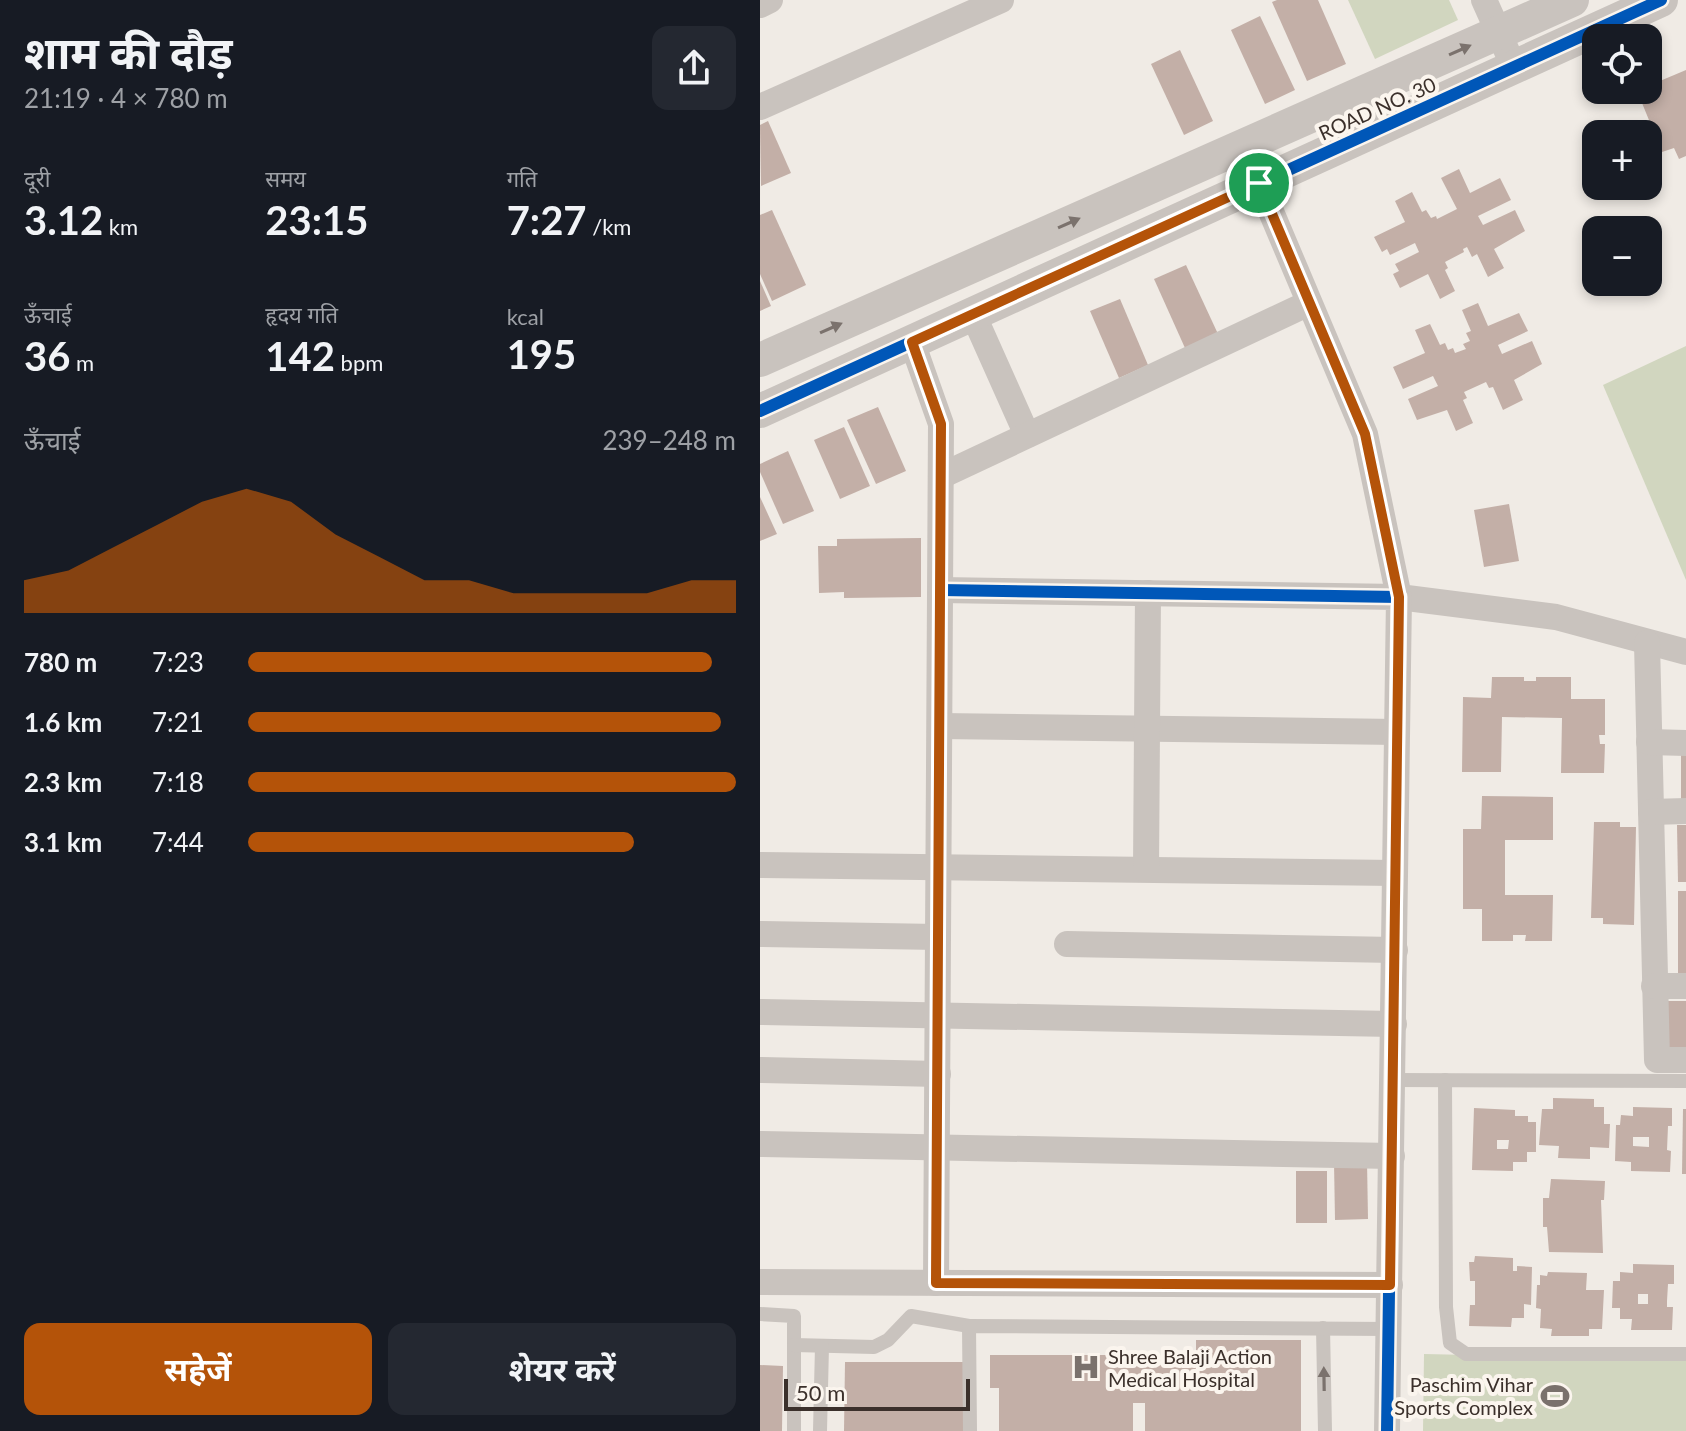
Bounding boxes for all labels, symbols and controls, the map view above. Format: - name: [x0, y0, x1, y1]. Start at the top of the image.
- map controls: [1582, 24, 1662, 296]
- button: locate: [1582, 24, 1662, 104]
- text: शाम की दौड़: [24, 26, 233, 78]
- button: share: [652, 26, 736, 110]
- one-way arrow: [1448, 43, 1472, 56]
- street label: ROAD NO. 30: [1315, 71, 1439, 145]
- text: 21:19 · 4 × 780 m: [24, 82, 228, 114]
- button: +: [1582, 120, 1662, 200]
- pin: [1225, 149, 1293, 217]
- icon: arrive: [1237, 161, 1281, 205]
- text: दूरी: [24, 165, 50, 192]
- text: समय: [265, 165, 306, 192]
- text: गति: [507, 165, 537, 192]
- text: 3.12: [24, 196, 103, 244]
- text: 23:15: [265, 196, 368, 244]
- text: 7:27: [507, 196, 587, 244]
- text: km: [103, 213, 138, 240]
- text: /km: [587, 213, 631, 240]
- one-way arrow: [1057, 216, 1081, 230]
- button: −: [1582, 216, 1662, 296]
- text: ऊँचाई: [24, 301, 72, 328]
- text: हृदय गति: [265, 301, 338, 328]
- text: kcal: [507, 303, 544, 330]
- one-way arrow: [820, 322, 843, 335]
- text: 195: [507, 330, 576, 378]
- text: 36: [24, 332, 70, 380]
- text: 142: [265, 332, 335, 380]
- text: m: [70, 349, 94, 376]
- text: bpm: [335, 349, 383, 376]
- text: ऊँचाई: [24, 424, 80, 456]
- text: 239–248 m: [602, 424, 736, 456]
- text: 780 m: [24, 646, 97, 678]
- text: 7:23: [152, 646, 204, 678]
- text: 1.6 km: [24, 706, 102, 738]
- text: 7:21: [152, 706, 204, 738]
- text: 2.3 km: [24, 766, 102, 798]
- text: 7:18: [152, 766, 204, 798]
- text: 3.1 km: [24, 826, 102, 858]
- text: 7:44: [152, 826, 204, 858]
- button: सहेजें: [24, 1323, 372, 1415]
- button: शेयर करें: [388, 1323, 736, 1415]
- place label: Shree Balaji Action Medical Hospital: [1108, 1344, 1272, 1391]
- hospital icon: Shree Balaji Action Medical Hospital: [1071, 1352, 1101, 1382]
- one-way arrow: [1318, 1366, 1330, 1391]
- place label: Paschim Vihar Sports Complex: [1394, 1372, 1534, 1419]
- scale bar: [784, 1375, 970, 1411]
- text: 50 m: [796, 1379, 845, 1406]
- sports icon: Paschim Vihar Sports Complex: [1540, 1381, 1570, 1411]

